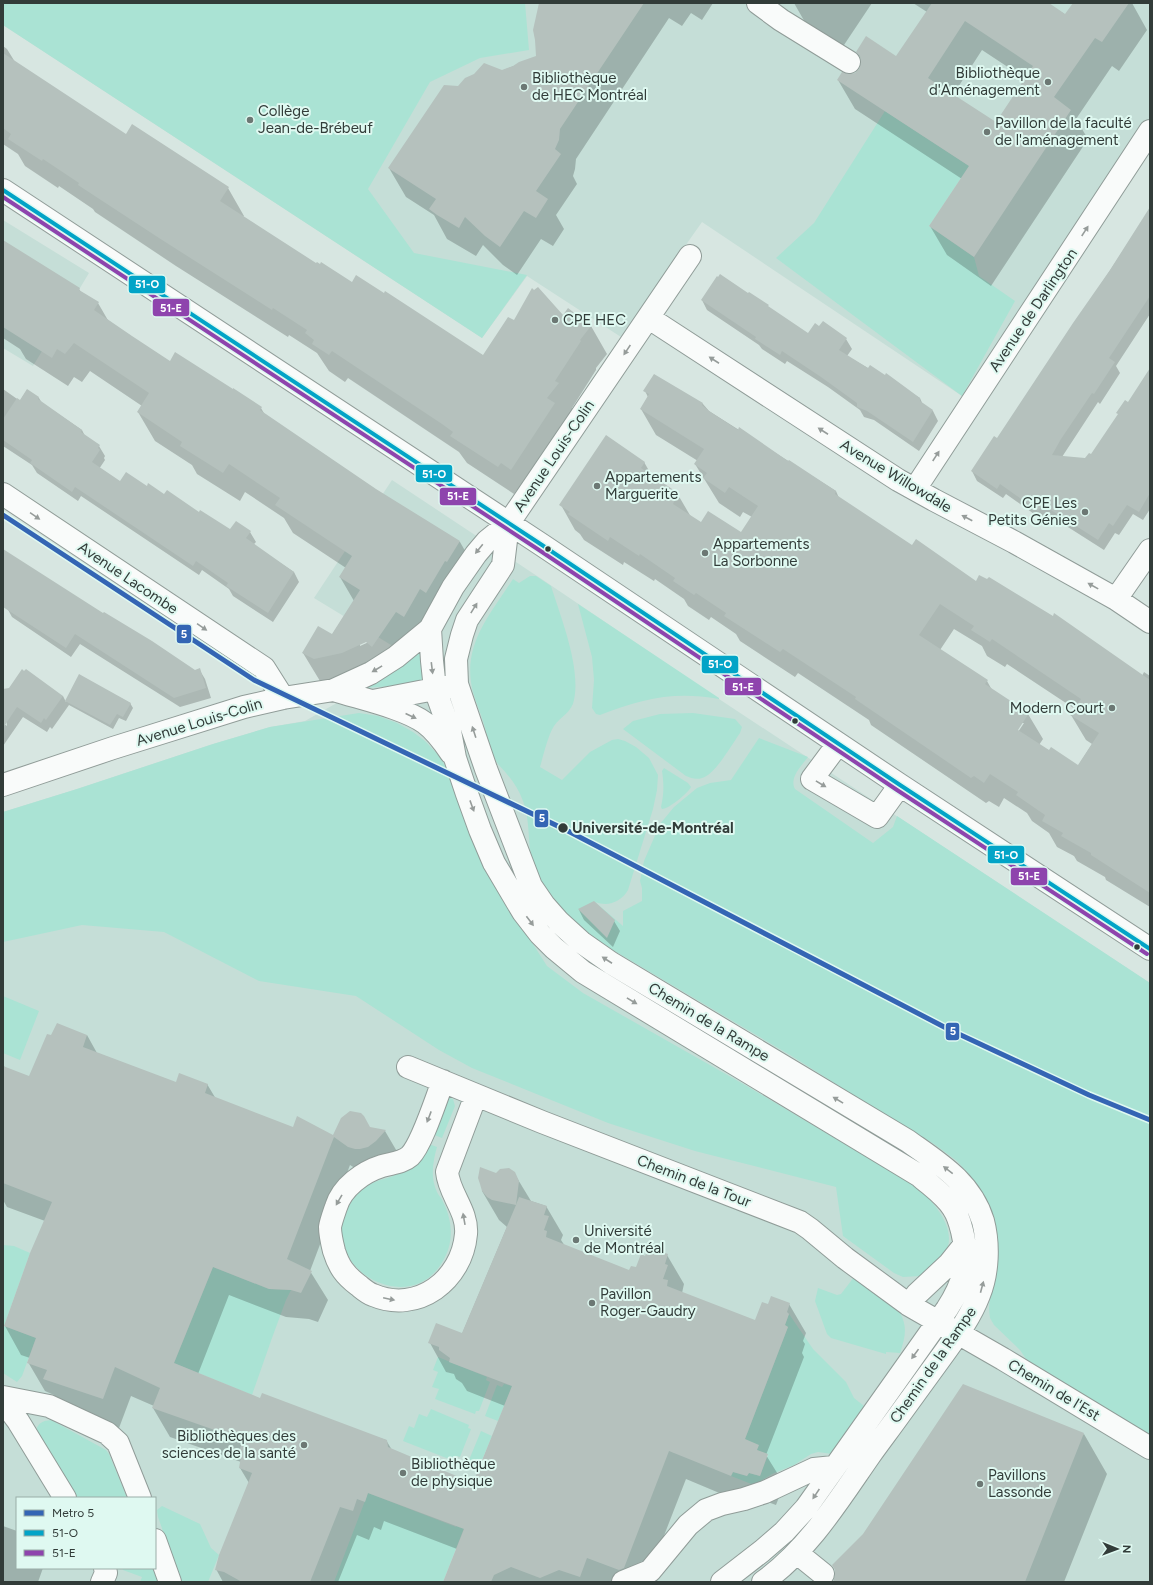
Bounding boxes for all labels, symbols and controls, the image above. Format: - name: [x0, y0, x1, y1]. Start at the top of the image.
- place label: Bibliothèque d'Aménagement: [929, 64, 1040, 99]
- place label: Bibliothèque de HEC Montréal: [532, 69, 647, 104]
- marker: Bibliothèque d'Aménagement: [1043, 77, 1053, 87]
- marker: Bibliothèque de HEC Montréal: [519, 82, 529, 92]
- place label: Collège Jean-de-Brébeuf: [258, 102, 373, 137]
- place label: Pavillon de la faculté de l'aménagement: [995, 114, 1132, 149]
- marker: Collège Jean-de-Brébeuf: [245, 115, 255, 125]
- marker: Pavillon de la faculté de l'aménagement: [982, 127, 992, 137]
- one-way arrow: [1081, 226, 1089, 236]
- street label: Avenue de Darlington: [985, 245, 1081, 375]
- line badge: 51-O: [128, 275, 166, 294]
- text: 51-O: [135, 278, 159, 291]
- line badge: 51-E: [152, 298, 190, 317]
- text: 51-E: [160, 302, 182, 315]
- place label: CPE HEC: [563, 311, 626, 329]
- marker: CPE HEC: [550, 315, 560, 325]
- one-way arrow: [623, 344, 631, 355]
- one-way arrow: [709, 356, 719, 364]
- street label: Avenue Louis-Colin: [510, 397, 598, 515]
- one-way arrow: [818, 427, 828, 435]
- street label: Avenue Willowdale: [837, 436, 955, 516]
- one-way arrow: [933, 451, 940, 462]
- line badge: 51-O: [415, 464, 453, 483]
- text: 51-O: [422, 468, 446, 481]
- place label: Appartements Marguerite: [605, 468, 701, 503]
- marker: Appartements Marguerite: [592, 481, 602, 491]
- line badge: 51-E: [439, 487, 477, 506]
- text: 51-E: [447, 490, 469, 503]
- place label: CPE Les Petits Génies: [988, 494, 1077, 529]
- marker: CPE Les Petits Génies: [1080, 507, 1090, 517]
- one-way arrow: [30, 512, 41, 520]
- one-way arrow: [961, 514, 973, 521]
- place label: Appartements La Sorbonne: [713, 535, 809, 570]
- street label: Avenue Lacombe: [75, 538, 181, 618]
- one-way arrow: [475, 544, 484, 555]
- unlabelled marker: [543, 544, 553, 554]
- marker: Appartements La Sorbonne: [700, 548, 710, 558]
- one-way arrow: [1087, 583, 1099, 590]
- one-way arrow: [471, 603, 478, 614]
- one-way arrow: [197, 623, 207, 631]
- line badge: 5: [176, 624, 192, 644]
- text: 5: [181, 628, 187, 641]
- line badge: 51-O: [701, 655, 739, 674]
- text: 51-O: [708, 658, 732, 671]
- one-way arrow: [429, 662, 436, 674]
- one-way arrow: [371, 666, 383, 673]
- line badge: 51-E: [724, 677, 762, 696]
- text: 51-E: [732, 681, 754, 694]
- street label: Avenue Louis-Colin: [134, 694, 264, 750]
- place label: Modern Court: [1010, 699, 1104, 717]
- marker: Modern Court: [1107, 703, 1117, 713]
- one-way arrow: [405, 713, 417, 719]
- unlabelled marker: [790, 716, 800, 726]
- one-way arrow: [471, 726, 477, 738]
- one-way arrow: [815, 780, 827, 787]
- one-way arrow: [469, 800, 475, 812]
- line badge: 5: [534, 809, 549, 828]
- text: 5: [539, 812, 545, 825]
- place label: Université-de-Montréal: [572, 819, 734, 837]
- marker: Université-de-Montréal: [556, 821, 570, 835]
- line badge: 51-O: [987, 845, 1025, 864]
- text: 51-O: [994, 849, 1018, 862]
- line badge: 51-E: [1010, 867, 1048, 886]
- text: 51-E: [1018, 870, 1040, 883]
- one-way arrow: [526, 916, 535, 927]
- unlabelled marker: [1132, 942, 1142, 952]
- one-way arrow: [602, 956, 612, 964]
- street label: Chemin de la Rampe: [645, 979, 773, 1065]
- one-way arrow: [626, 998, 638, 1005]
- line badge: 5: [945, 1022, 960, 1041]
- text: 5: [950, 1025, 956, 1038]
- one-way arrow: [832, 1096, 844, 1103]
- one-way arrow: [425, 1112, 431, 1124]
- street label: Chemin de la Tour: [635, 1151, 753, 1211]
- one-way arrow: [942, 1165, 953, 1174]
- one-way arrow: [336, 1194, 343, 1206]
- one-way arrow: [461, 1213, 467, 1225]
- place label: Université de Montréal: [584, 1222, 664, 1257]
- marker: Université de Montréal: [571, 1235, 581, 1245]
- one-way arrow: [979, 1281, 985, 1293]
- place label: Pavillon Roger-Gaudry: [600, 1285, 696, 1320]
- one-way arrow: [383, 1296, 395, 1302]
- marker: Pavillon Roger-Gaudry: [587, 1298, 597, 1308]
- street label: Chemin de la Rampe: [886, 1303, 980, 1427]
- one-way arrow: [911, 1348, 919, 1359]
- street label: Chemin de l'Est: [1005, 1355, 1104, 1425]
- place label: Bibliothèques des sciences de la santé: [162, 1427, 296, 1462]
- marker: Bibliothèques des sciences de la santé: [299, 1440, 309, 1450]
- place label: Bibliothèque de physique: [411, 1455, 495, 1490]
- place label: Pavillons Lassonde: [988, 1466, 1051, 1501]
- marker: Bibliothèque de physique: [398, 1468, 408, 1478]
- marker: Pavillons Lassonde: [975, 1479, 985, 1489]
- one-way arrow: [812, 1489, 820, 1499]
- legend: [16, 1497, 156, 1569]
- text: Metro 5: [52, 1506, 94, 1520]
- text: 51-O: [52, 1526, 78, 1540]
- north arrow: [1097, 1529, 1137, 1569]
- text: N: [1120, 1545, 1133, 1554]
- text: 51-E: [52, 1546, 76, 1560]

